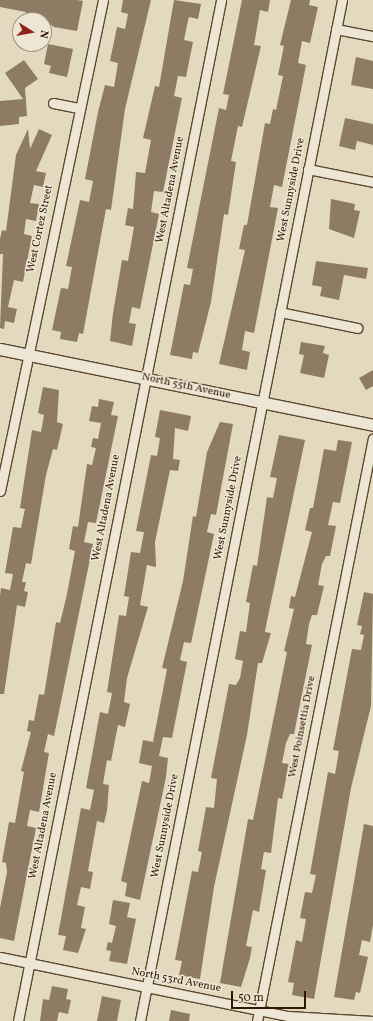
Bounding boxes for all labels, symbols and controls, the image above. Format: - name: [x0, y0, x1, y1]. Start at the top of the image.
- north arrow: [12, 12, 52, 52]
- text: N: [35, 29, 51, 40]
- street label: West Altadena Avenue: [154, 136, 188, 244]
- street label: West Sunnyside Drive: [275, 137, 309, 243]
- street label: West Cortez Street: [25, 184, 57, 274]
- street label: North 55th Avenue: [140, 371, 232, 403]
- street label: West Altadena Avenue: [90, 454, 124, 562]
- street label: West Sunnyside Drive: [212, 455, 246, 561]
- street label: West Poinsettia Drive: [287, 675, 319, 779]
- street label: West Altadena Avenue: [27, 772, 61, 880]
- street label: West Sunnyside Drive: [149, 773, 183, 879]
- street label: North 53rd Avenue: [130, 966, 222, 996]
- scale bar: [233, 983, 308, 1009]
- text: 50 m: [238, 990, 264, 1006]

